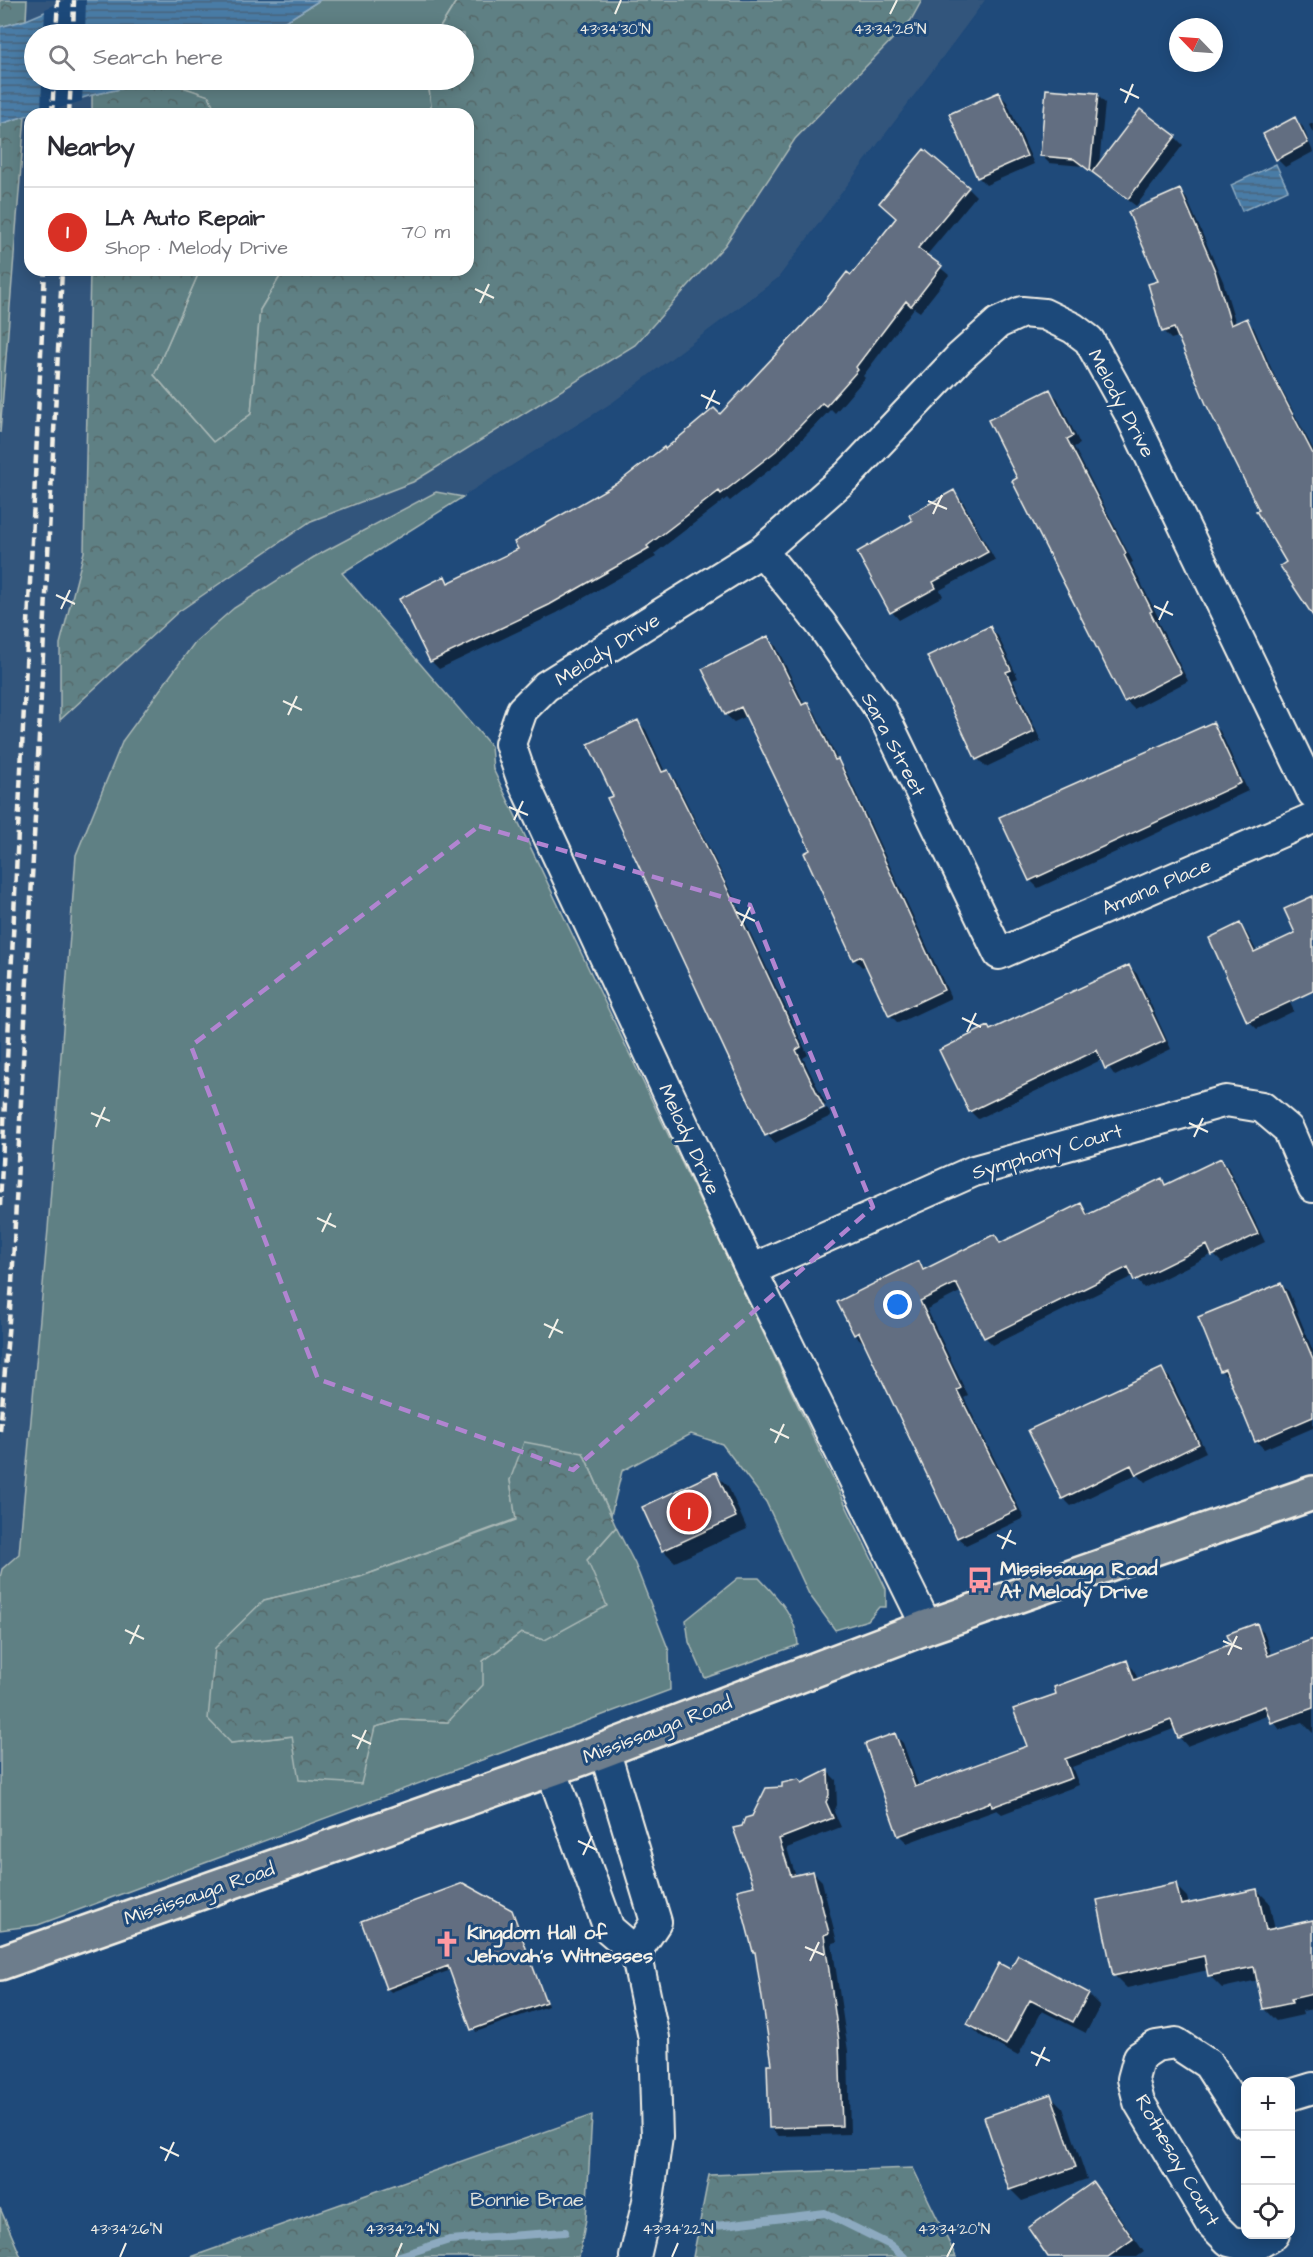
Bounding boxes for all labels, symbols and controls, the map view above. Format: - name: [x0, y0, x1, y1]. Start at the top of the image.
- north arrow: [1169, 18, 1223, 72]
- text: 43°34'30"N: [579, 19, 651, 40]
- text: 43°34'28"N: [854, 19, 926, 40]
- search box: [24, 24, 474, 90]
- icon: search: [45, 41, 78, 74]
- text: Search here: [93, 42, 223, 73]
- text: Nearby: [48, 129, 135, 165]
- text: LA Auto Repair: [105, 203, 265, 234]
- text: 1: [66, 218, 69, 246]
- text: 70 m: [402, 218, 450, 246]
- text: Shop · Melody Drive: [105, 234, 288, 262]
- street label: Melody Drive: [1080, 344, 1162, 463]
- street label: Melody Drive: [550, 606, 666, 694]
- street label: Sara Street: [854, 688, 932, 801]
- street label: Amana Place: [1097, 851, 1216, 923]
- street label: Melody Drive: [650, 1079, 727, 1200]
- street label: Symphony Court: [969, 1117, 1126, 1188]
- your location: [883, 1290, 912, 1319]
- pin: 1: [670, 1490, 708, 1534]
- place label: Mississauga Road At Melody Drive: [1000, 1555, 1158, 1607]
- bus stop icon: Mississauga Road At Melody Drive: [965, 1565, 995, 1595]
- street label: Mississauga Road: [579, 1689, 736, 1772]
- street label: Mississauga Road: [120, 1855, 279, 1934]
- place label: Kingdom Hall of Jehovah's Witnesses: [466, 1919, 653, 1970]
- church icon: Kingdom Hall of Jehovah's Witnesses: [432, 1929, 462, 1959]
- map controls: [1241, 2077, 1295, 2239]
- button: +: [1241, 2077, 1295, 2131]
- street label: Rothesay Court: [1127, 2089, 1226, 2232]
- button: −: [1241, 2131, 1295, 2185]
- button: locate: [1241, 2185, 1295, 2239]
- park label: Bonnie Brae: [470, 2186, 584, 2214]
- text: 43°34'26"N: [90, 2219, 162, 2240]
- text: 43°34'24"N: [365, 2219, 439, 2240]
- text: 43°34'22"N: [642, 2219, 714, 2240]
- text: 43°34'20"N: [918, 2219, 990, 2240]

